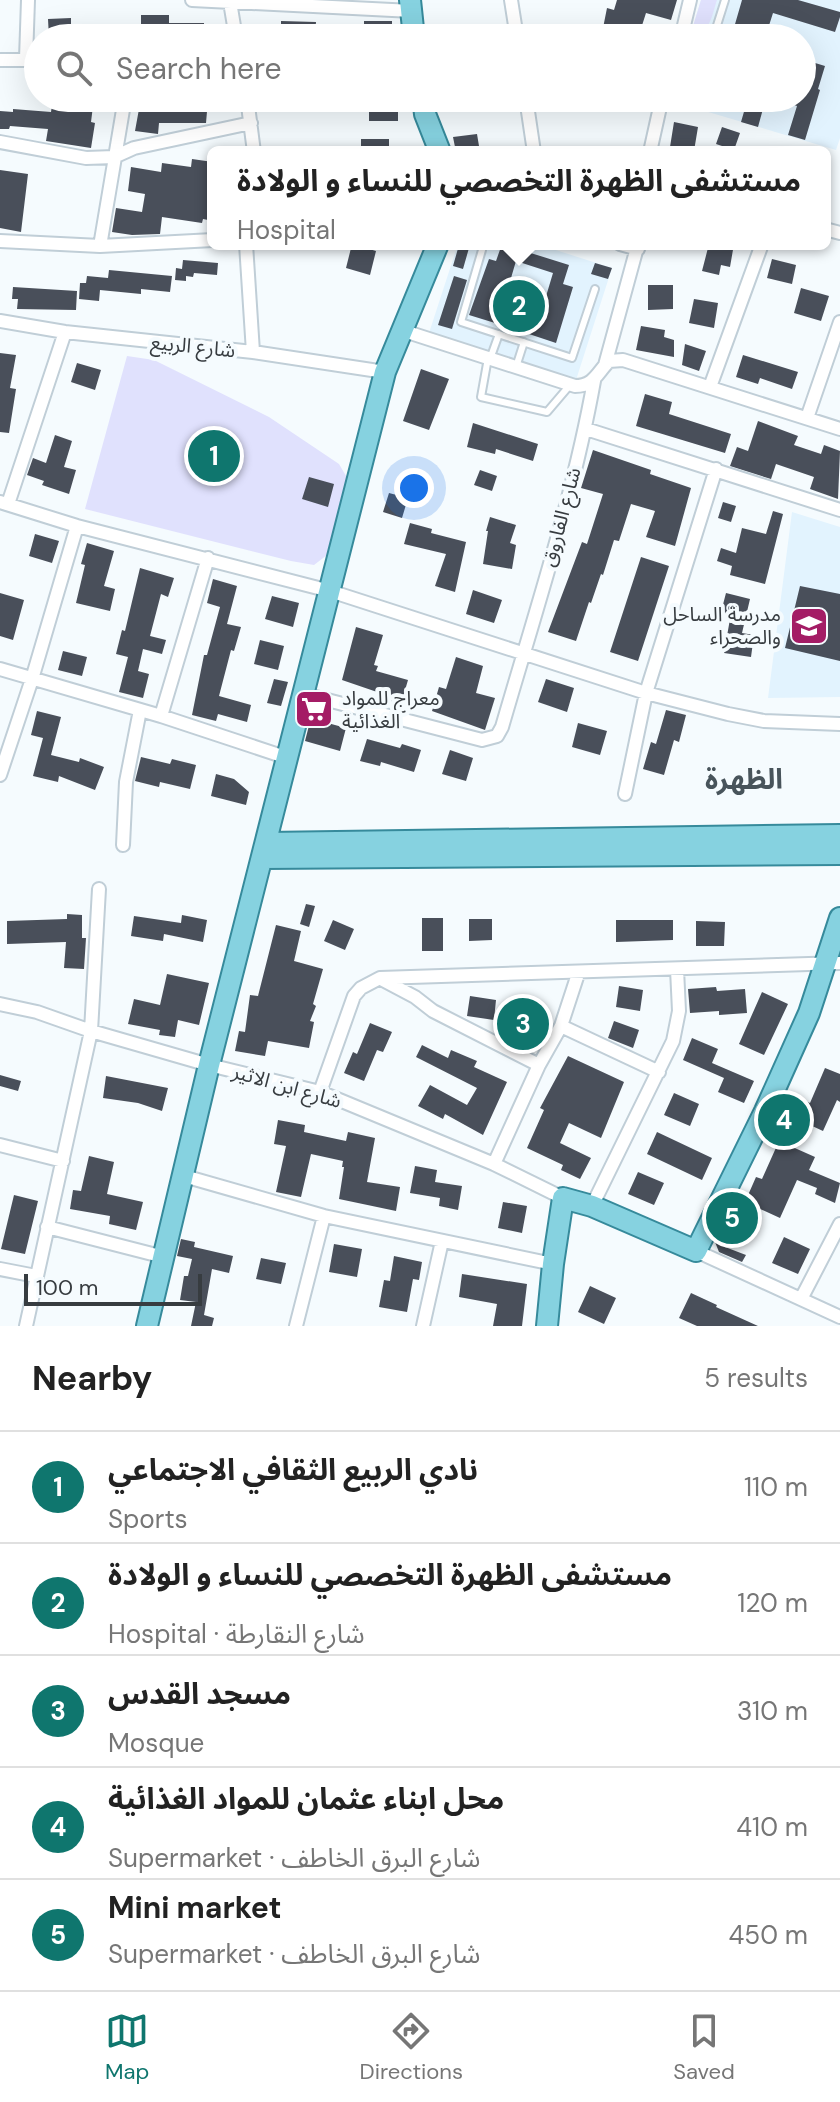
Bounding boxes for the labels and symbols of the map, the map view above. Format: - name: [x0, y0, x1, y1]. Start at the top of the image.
- pin: 2: [493, 276, 545, 336]
- street label: شارع الربيع: [149, 329, 237, 365]
- pin: 1: [188, 426, 240, 486]
- street label: شارع الفاروق: [535, 464, 589, 570]
- your location: [394, 468, 434, 508]
- place label: مدرسة الساحل والصحراء: [663, 601, 781, 650]
- school or university icon: مدرسة الساحل والصحراء: [788, 605, 830, 647]
- place label: معراج للمواد الغذائية: [342, 685, 440, 734]
- supermarket icon: معراج للمواد الغذائية: [293, 688, 335, 730]
- district label: الظهرة: [705, 761, 783, 798]
- pin: 3: [497, 994, 549, 1054]
- street label: شارع ابن الاثير: [228, 1058, 344, 1116]
- pin: 4: [758, 1090, 810, 1150]
- pin: 5: [706, 1188, 758, 1248]
- scale bar: [24, 1270, 202, 1306]

